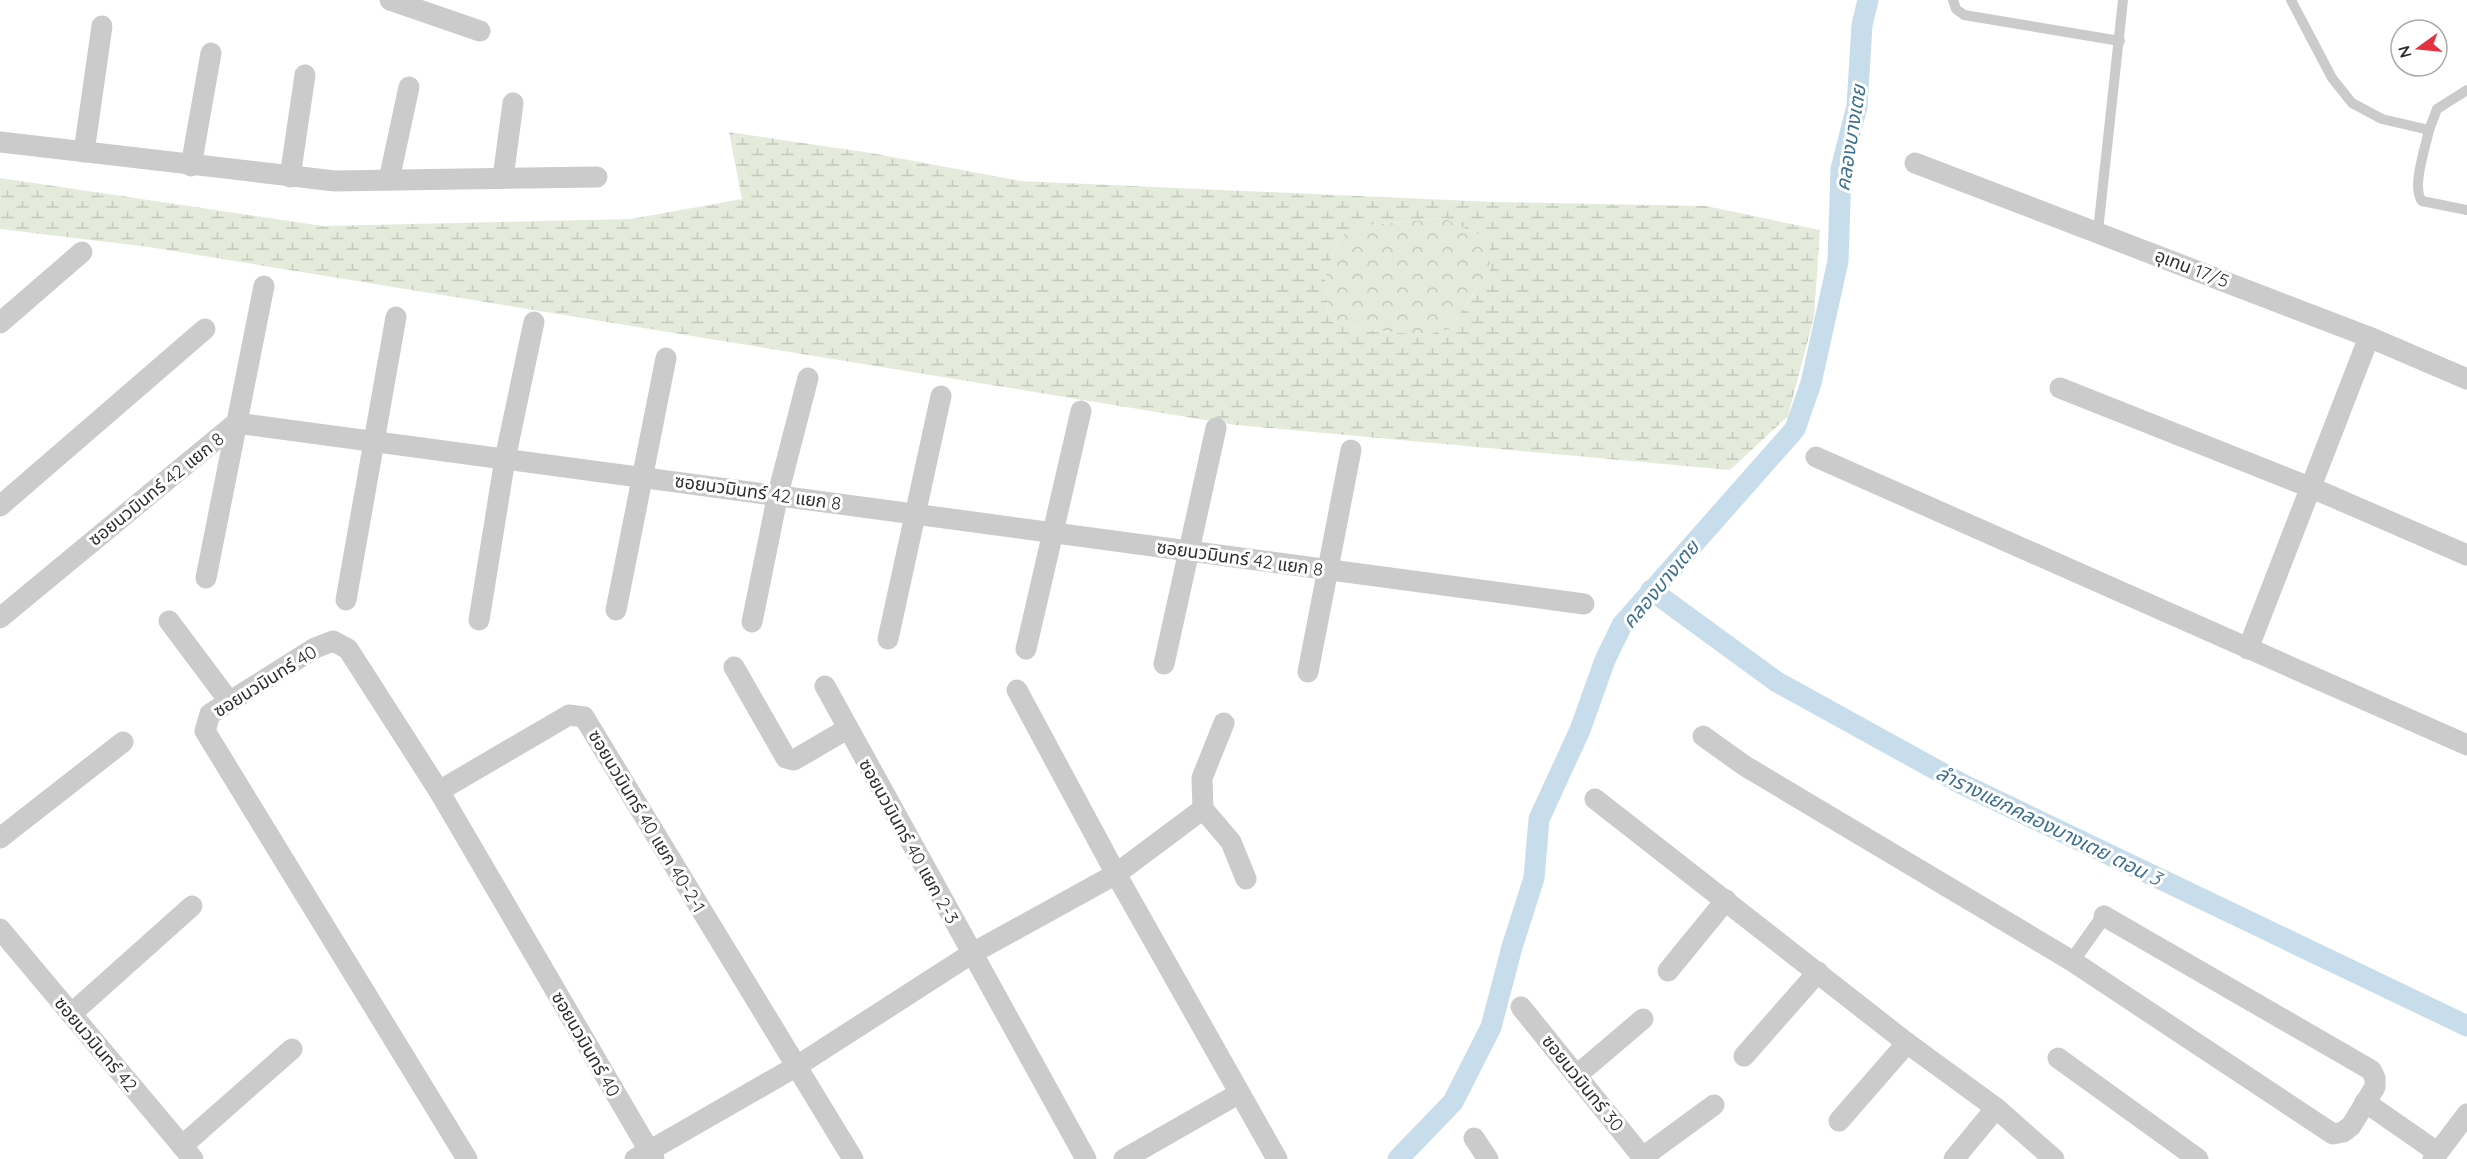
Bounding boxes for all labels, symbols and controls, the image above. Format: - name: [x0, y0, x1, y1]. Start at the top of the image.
- north arrow: [2389, 18, 2449, 78]
- text: N: [2393, 44, 2416, 60]
- water label: คลองบางเตย: [1829, 81, 1871, 193]
- street label: อุเทน 17/5: [2152, 243, 2232, 293]
- street label: ซอยนวมินทร์ 42 แยก 8: [84, 427, 228, 551]
- street label: ซอยนวมินทร์ 42 แยก 8: [673, 469, 843, 515]
- water label: คลองบางเตย: [1616, 533, 1705, 633]
- street label: ซอยนวมินทร์ 42 แยก 8: [1155, 535, 1325, 581]
- street label: ซอยนวมินทร์ 40: [209, 640, 321, 722]
- street label: ซอยนวมินทร์ 40 แยก 40-2-1: [583, 726, 711, 916]
- street label: ซอยนวมินทร์ 40 แยก 2-3: [854, 754, 964, 928]
- water label: ลำรางแยกคลองบางเตย ตอน 3: [1932, 759, 2168, 892]
- street label: ซอยนวมินทร์ 40: [547, 987, 625, 1101]
- street label: ซอยนวมินทร์ 42: [50, 992, 142, 1096]
- street label: ซอยนวมินทร์ 30: [1537, 1030, 1629, 1136]

